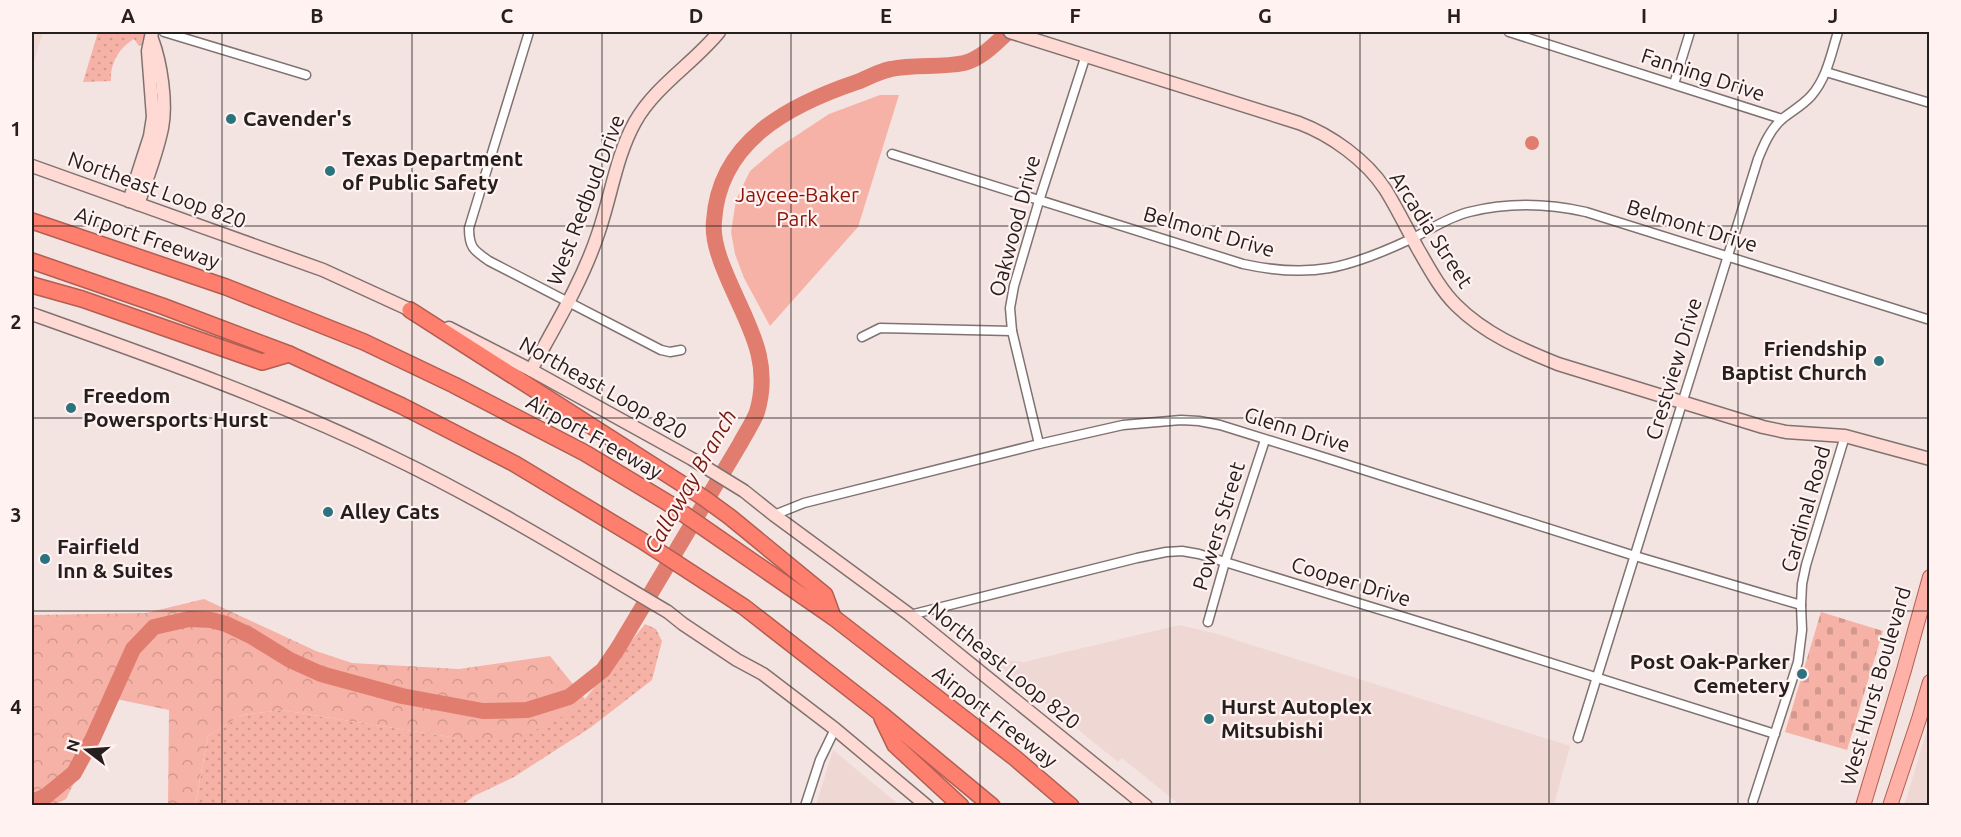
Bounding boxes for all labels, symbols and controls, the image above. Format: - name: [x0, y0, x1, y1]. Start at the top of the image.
- text: A: [121, 4, 135, 27]
- text: B: [310, 4, 324, 27]
- text: C: [501, 4, 514, 27]
- text: D: [689, 4, 703, 27]
- text: E: [880, 4, 892, 27]
- text: F: [1069, 4, 1081, 27]
- text: G: [1258, 4, 1272, 27]
- text: H: [1447, 4, 1461, 27]
- text: I: [1641, 4, 1647, 27]
- text: J: [1828, 4, 1838, 27]
- street label: Fanning Drive: [1638, 43, 1768, 105]
- place label: Cavender's: [243, 106, 352, 130]
- street label: West Redbud Drive: [541, 111, 629, 288]
- marker: Cavender's: [224, 112, 238, 126]
- text: 1: [10, 117, 22, 140]
- street label: Northeast Loop 820: [65, 146, 250, 232]
- place label: Texas Department of Public Safety: [342, 146, 523, 194]
- street label: Oakwood Drive: [984, 152, 1044, 299]
- marker: Texas Department of Public Safety: [323, 164, 337, 178]
- street label: Arcadia Street: [1385, 167, 1478, 292]
- park label: Jaycee-Baker Park: [735, 182, 859, 230]
- street label: Belmont Drive: [1624, 194, 1761, 256]
- street label: Airport Freeway: [72, 201, 223, 273]
- street label: Belmont Drive: [1141, 201, 1278, 261]
- street label: Crestview Drive: [1640, 295, 1706, 443]
- text: 2: [10, 310, 22, 333]
- street label: Northeast Loop 820: [515, 331, 691, 443]
- place label: Friendship Baptist Church: [1721, 336, 1867, 384]
- marker: Friendship Baptist Church: [1872, 354, 1886, 368]
- place label: Freedom Powersports Hurst: [83, 383, 268, 431]
- street label: Airport Freeway: [523, 389, 666, 483]
- marker: Freedom Powersports Hurst: [64, 401, 78, 415]
- street label: Glenn Drive: [1241, 402, 1353, 457]
- water label: Calloway Branch: [638, 404, 741, 557]
- street label: Cardinal Road: [1776, 443, 1835, 575]
- street label: Powers Street: [1187, 459, 1249, 593]
- place label: Alley Cats: [340, 499, 440, 523]
- text: 3: [10, 503, 22, 526]
- marker: Alley Cats: [321, 505, 335, 519]
- place label: Fairfield Inn & Suites: [57, 534, 173, 582]
- street label: Cooper Drive: [1289, 551, 1414, 611]
- marker: Fairfield Inn & Suites: [38, 552, 52, 566]
- street label: West Hurst Boulevard: [1835, 584, 1915, 788]
- street label: Northeast Loop 820: [924, 597, 1085, 734]
- place label: Post Oak-Parker Cemetery: [1630, 649, 1790, 697]
- street label: Airport Freeway: [929, 660, 1063, 772]
- marker: Post Oak-Parker Cemetery: [1795, 667, 1809, 681]
- place label: Hurst Autoplex Mitsubishi: [1221, 694, 1373, 742]
- text: 4: [10, 695, 22, 718]
- marker: Hurst Autoplex Mitsubishi: [1202, 712, 1216, 726]
- north arrow: [57, 720, 117, 780]
- text: N: [62, 737, 83, 754]

